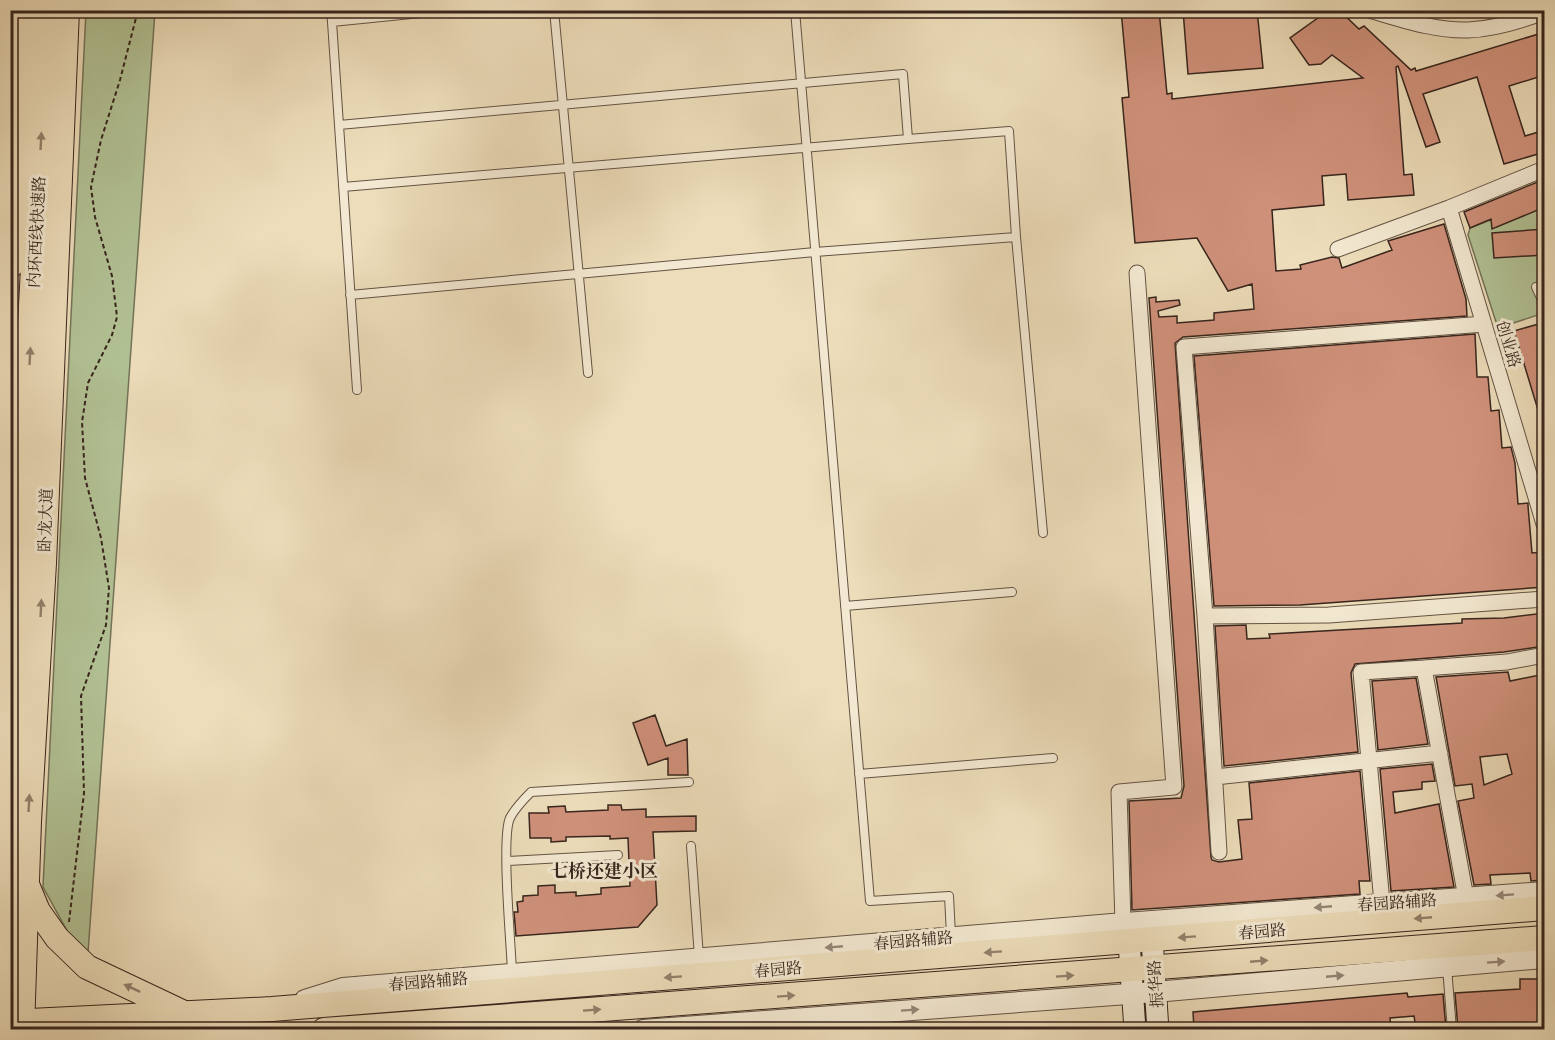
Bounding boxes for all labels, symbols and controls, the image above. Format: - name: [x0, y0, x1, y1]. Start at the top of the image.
- one-way arrow: [37, 131, 46, 150]
- street label: 内环西线快速路: [23, 176, 49, 288]
- street label: 创业路: [1492, 318, 1526, 370]
- one-way arrow: [25, 347, 34, 366]
- street label: 卧龙大道: [34, 488, 56, 552]
- one-way arrow: [36, 599, 45, 618]
- one-way arrow: [25, 794, 34, 813]
- district label: 七桥还建小区: [550, 860, 658, 882]
- street label: 春园路辅路: [1356, 889, 1438, 915]
- one-way arrow: [1496, 890, 1515, 900]
- one-way arrow: [1314, 902, 1333, 912]
- one-way arrow: [1414, 913, 1433, 923]
- street label: 春园路: [1237, 919, 1287, 943]
- street label: 春园路辅路: [872, 927, 954, 953]
- one-way arrow: [1178, 932, 1197, 941]
- one-way arrow: [825, 942, 844, 952]
- one-way arrow: [983, 947, 1002, 957]
- one-way arrow: [1250, 956, 1269, 966]
- street label: 春园路: [753, 957, 803, 981]
- one-way arrow: [1486, 957, 1505, 967]
- street label: 振华路: [1143, 959, 1167, 1009]
- street label: 春园路辅路: [387, 968, 469, 994]
- one-way arrow: [1055, 971, 1074, 980]
- one-way arrow: [1326, 971, 1345, 981]
- one-way arrow: [663, 972, 682, 982]
- one-way arrow: [123, 983, 140, 992]
- one-way arrow: [777, 991, 796, 1000]
- one-way arrow: [582, 1005, 601, 1015]
- one-way arrow: [901, 1005, 920, 1015]

